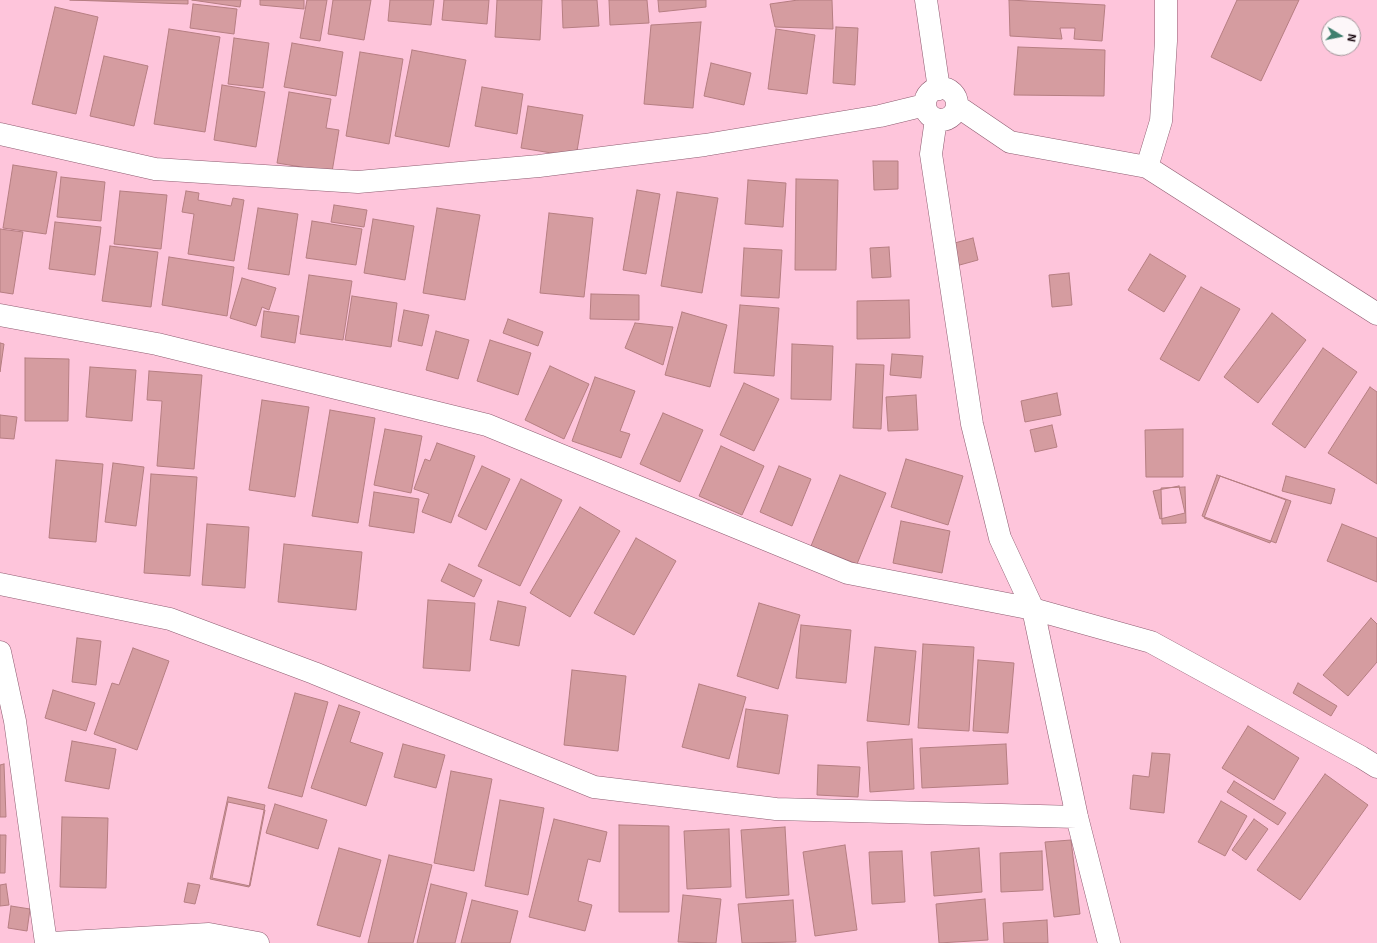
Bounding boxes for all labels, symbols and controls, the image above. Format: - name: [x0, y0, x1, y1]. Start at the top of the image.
- north arrow: [1321, 16, 1361, 56]
- text: N: [1345, 33, 1359, 43]

